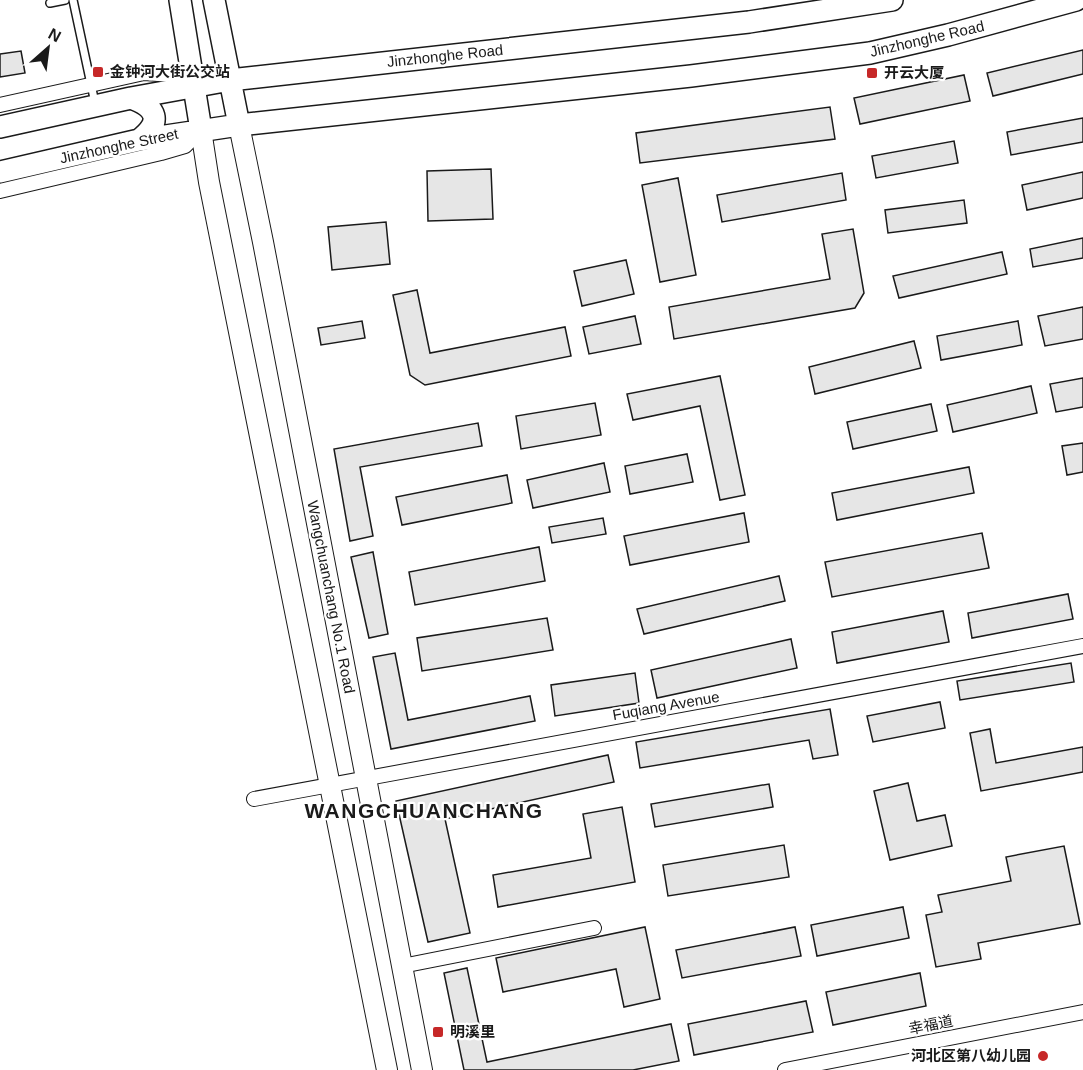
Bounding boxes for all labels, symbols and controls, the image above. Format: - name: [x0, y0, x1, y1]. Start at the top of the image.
- street label: Jinzhonghe Road: [868, 17, 986, 60]
- north arrow: [18, 18, 78, 78]
- text: N: [46, 25, 64, 45]
- street label: Jinzhonghe Road: [386, 41, 504, 70]
- place label: 金钟河大街公交站: [110, 63, 230, 80]
- place label: 开云大厦: [884, 64, 944, 81]
- marker: 金钟河大街公交站: [91, 65, 105, 79]
- marker: 开云大厦: [865, 66, 879, 80]
- street label: Jinzhonghe Street: [58, 124, 181, 166]
- street label: Wangchuanchang No.1 Road: [304, 499, 359, 695]
- street label: Fuqiang Avenue: [611, 688, 721, 723]
- district label: WANGCHUANCHANG: [304, 799, 544, 822]
- street label: 幸福道: [907, 1012, 955, 1037]
- place label: 明溪里: [450, 1023, 495, 1040]
- marker: 明溪里: [431, 1025, 445, 1039]
- place label: 河北区第八幼儿园: [911, 1047, 1031, 1064]
- marker: 河北区第八幼儿园: [1036, 1049, 1050, 1063]

